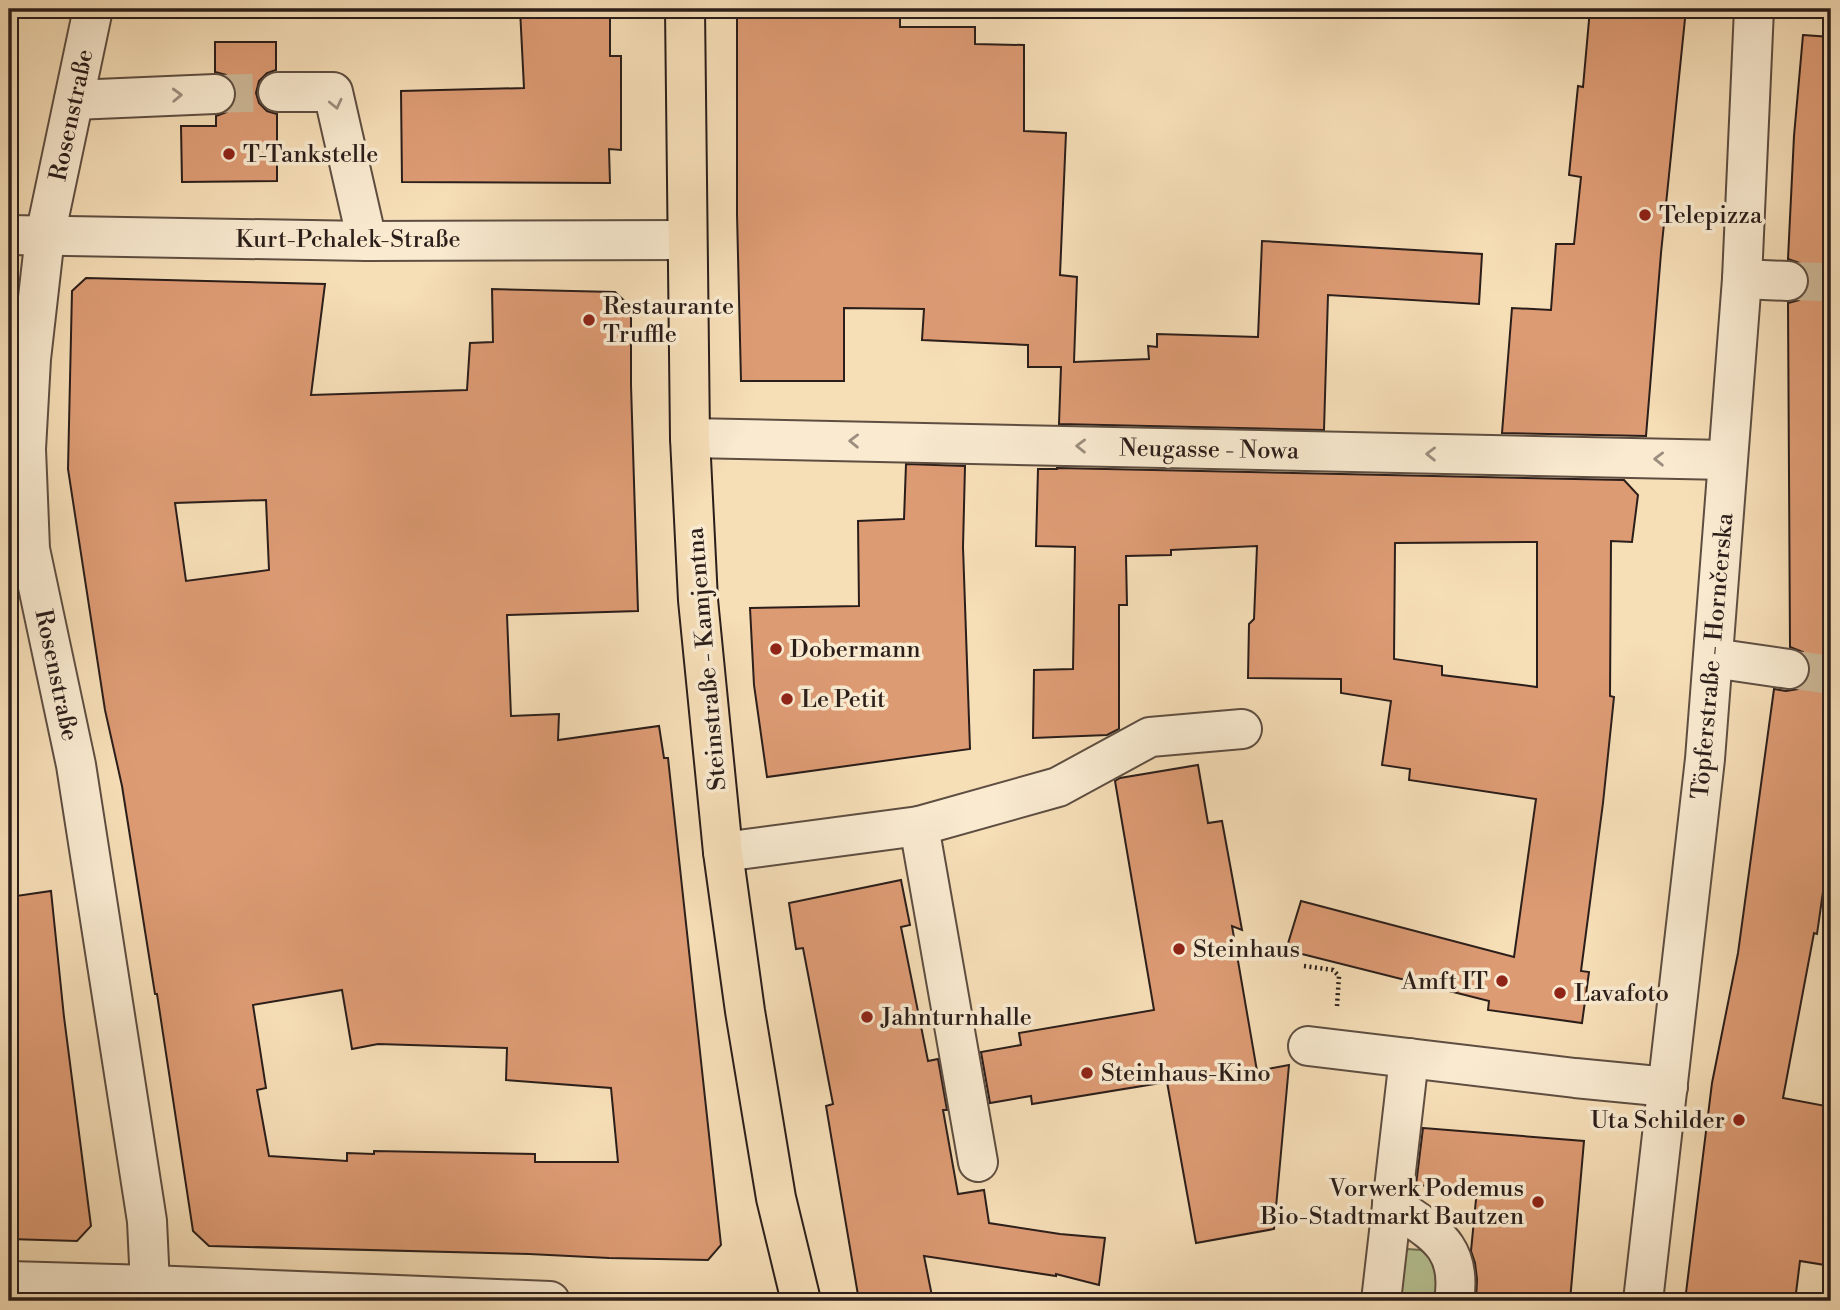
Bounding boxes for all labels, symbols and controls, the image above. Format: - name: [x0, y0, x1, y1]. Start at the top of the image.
- street label: Rosenstraße: [43, 47, 101, 184]
- one-way arrow: [172, 88, 183, 103]
- one-way arrow: [328, 98, 342, 110]
- place label: T-Tankstelle: [243, 140, 378, 170]
- marker: T-Tankstelle: [221, 146, 237, 162]
- place label: Telepizza: [1659, 201, 1763, 231]
- marker: Telepizza: [1637, 207, 1653, 223]
- street label: Kurt-Pchalek-Straße: [235, 225, 461, 255]
- place label: Restaurante Truffle: [603, 292, 734, 350]
- marker: Restaurante Truffle: [581, 312, 597, 328]
- street label: Neugasse - Nowa: [1119, 433, 1300, 467]
- one-way arrow: [848, 434, 859, 449]
- one-way arrow: [1076, 439, 1087, 454]
- one-way arrow: [1426, 446, 1436, 462]
- one-way arrow: [1653, 451, 1664, 467]
- street label: Töpferstraße - Hornčerska: [1686, 511, 1741, 801]
- street label: Steinstraße - Kamjentna: [680, 525, 733, 792]
- street label: Rosenstraße: [27, 607, 85, 744]
- place label: Dobermann: [790, 635, 921, 665]
- marker: Dobermann: [768, 641, 784, 657]
- place label: Le Petit: [801, 685, 886, 715]
- marker: Le Petit: [779, 691, 795, 707]
- place label: Steinhaus: [1193, 935, 1300, 965]
- marker: Steinhaus: [1171, 941, 1187, 957]
- place label: Amft IT: [1401, 967, 1488, 997]
- marker: Amft IT: [1494, 973, 1510, 989]
- place label: Lavafoto: [1574, 979, 1669, 1009]
- marker: Lavafoto: [1552, 985, 1568, 1001]
- place label: Jahnturnhalle: [880, 1003, 1032, 1033]
- marker: Jahnturnhalle: [859, 1009, 875, 1025]
- place label: Steinhaus-Kino: [1101, 1059, 1271, 1089]
- marker: Steinhaus-Kino: [1079, 1065, 1095, 1081]
- place label: Uta Schilder: [1591, 1106, 1725, 1136]
- marker: Uta Schilder: [1731, 1112, 1747, 1128]
- place label: Vorwerk Podemus Bio-Stadtmarkt Bautzen: [1259, 1174, 1524, 1232]
- marker: Vorwerk Podemus Bio-Stadtmarkt Bautzen: [1530, 1194, 1546, 1210]

